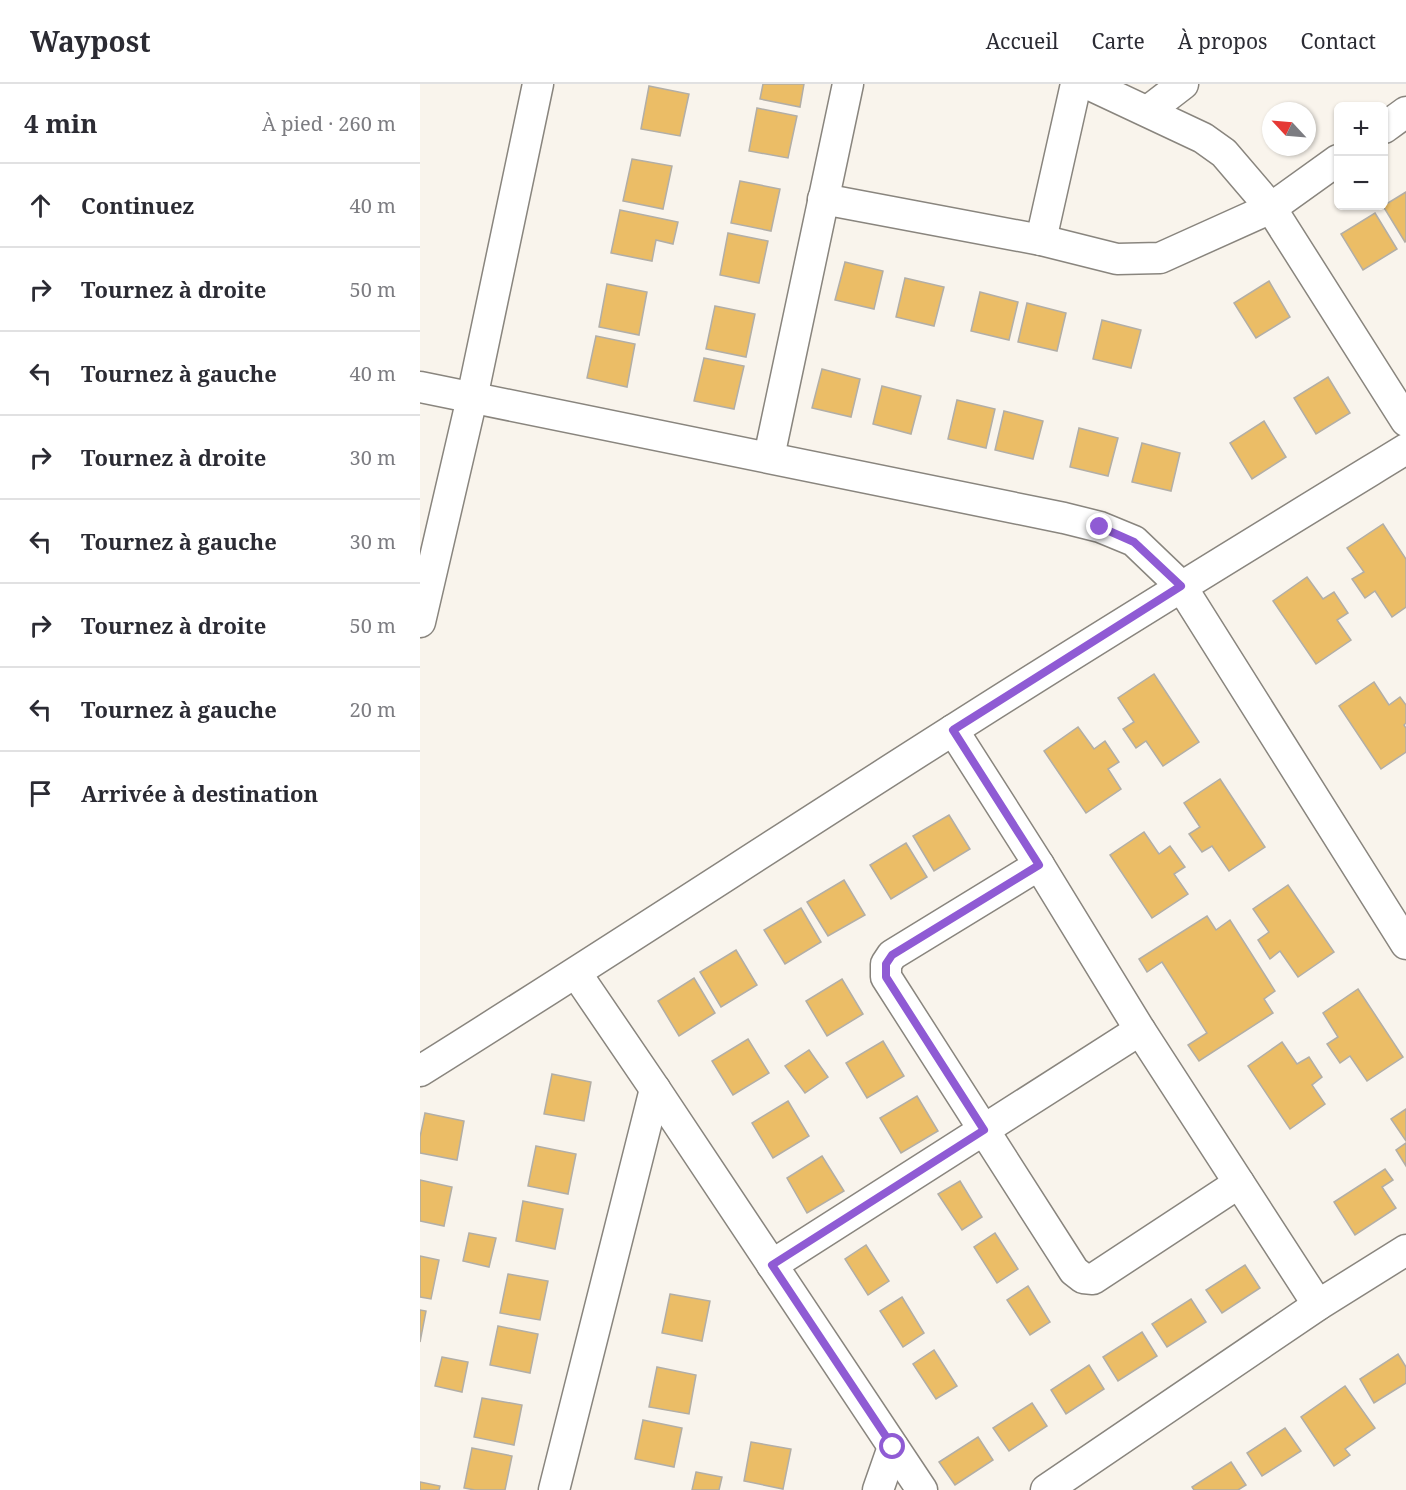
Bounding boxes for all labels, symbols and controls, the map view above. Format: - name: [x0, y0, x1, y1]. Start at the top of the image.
- text: Waypost: [30, 22, 151, 60]
- text: Accueil: [986, 27, 1059, 55]
- text: Carte: [1092, 27, 1145, 55]
- text: À propos: [1178, 27, 1268, 55]
- text: Contact: [1301, 27, 1376, 55]
- north arrow: [1262, 102, 1316, 156]
- map controls: [1334, 102, 1388, 210]
- button: +: [1334, 102, 1388, 156]
- text: 4 min: [24, 105, 98, 141]
- text: À pied · 260 m: [262, 110, 396, 137]
- button: −: [1334, 156, 1388, 210]
- icon: ahead: [24, 189, 57, 222]
- text: Continuez: [81, 190, 194, 220]
- text: 40 m: [350, 192, 396, 219]
- icon: right: [24, 273, 57, 306]
- text: Tournez à droite: [81, 274, 266, 304]
- text: 50 m: [350, 276, 396, 303]
- icon: left: [24, 357, 57, 390]
- text: Tournez à gauche: [81, 358, 277, 388]
- text: 40 m: [350, 360, 396, 387]
- icon: right: [24, 441, 57, 474]
- text: Tournez à droite: [81, 442, 266, 472]
- text: 30 m: [350, 444, 396, 471]
- route end: [1086, 513, 1112, 539]
- icon: left: [24, 525, 57, 558]
- text: Tournez à gauche: [81, 526, 277, 556]
- text: 30 m: [350, 528, 396, 555]
- icon: right: [24, 609, 57, 642]
- text: Tournez à droite: [81, 610, 266, 640]
- text: 50 m: [350, 612, 396, 639]
- icon: left: [24, 693, 57, 726]
- text: Tournez à gauche: [81, 694, 277, 724]
- text: 20 m: [350, 696, 396, 723]
- icon: arrive: [24, 777, 57, 810]
- text: Arrivée à destination: [81, 778, 318, 808]
- route start: [879, 1433, 905, 1459]

